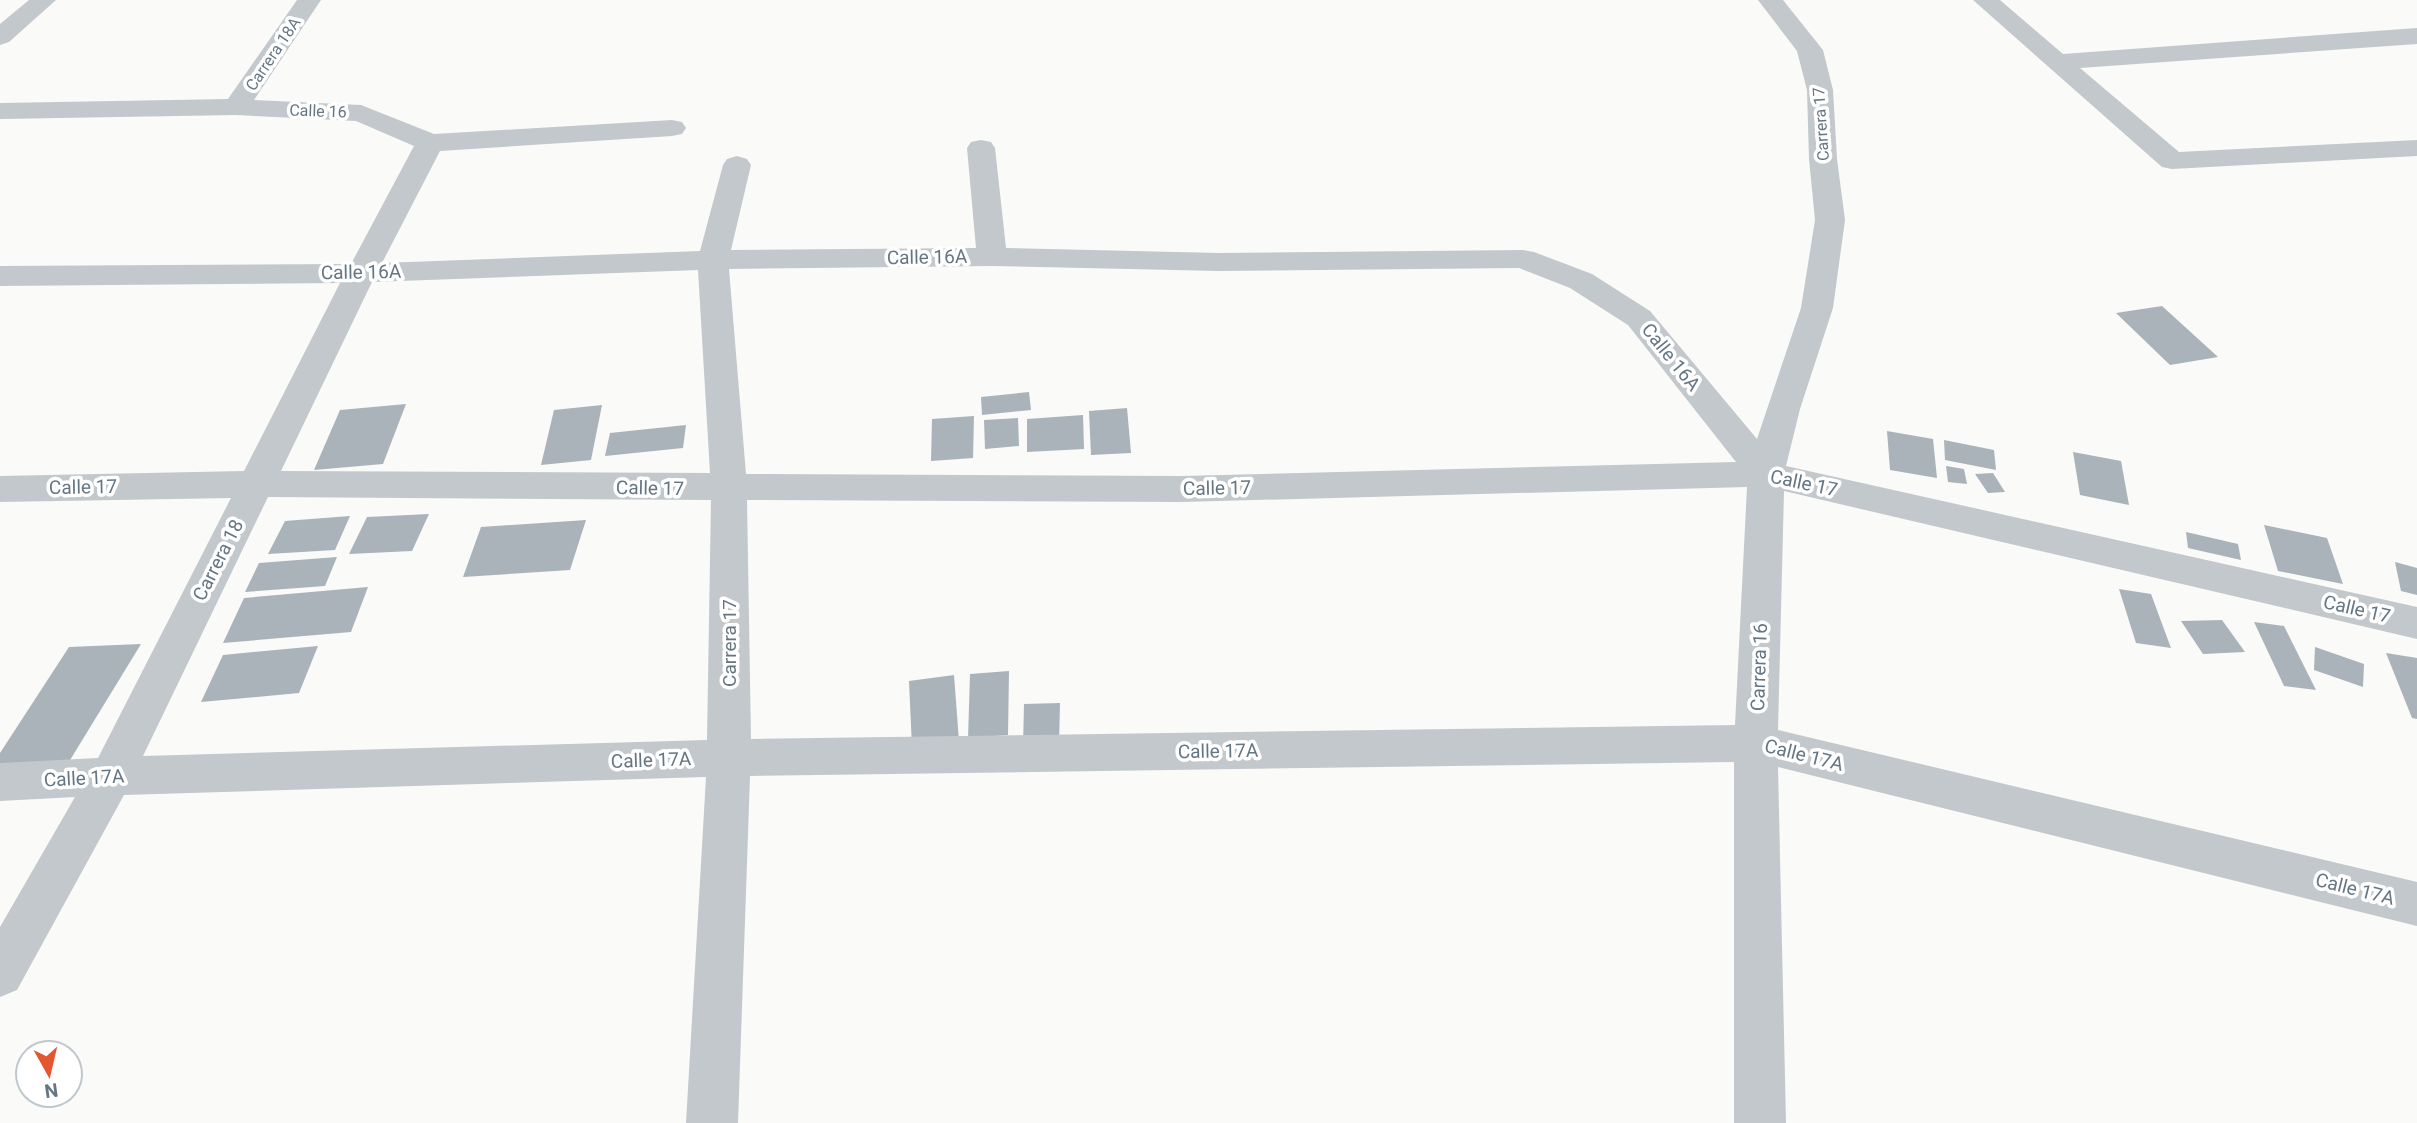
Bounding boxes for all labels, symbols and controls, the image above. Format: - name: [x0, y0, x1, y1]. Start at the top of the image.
- street label: Carrera 18A: [241, 13, 305, 94]
- street label: Carrera 17: [1809, 86, 1833, 162]
- street label: Calle 16: [289, 101, 347, 121]
- street label: Calle 16A: [887, 245, 968, 269]
- street label: Calle 16A: [321, 260, 402, 284]
- street label: Calle 16A: [1637, 318, 1706, 396]
- street label: Calle 17: [1768, 465, 1840, 501]
- street label: Calle 17: [49, 475, 117, 499]
- street label: Calle 17: [616, 476, 684, 500]
- street label: Calle 17: [1183, 476, 1251, 500]
- street label: Carrera 18: [188, 516, 248, 604]
- street label: Calle 17: [2321, 590, 2393, 628]
- street label: Carrera 17: [718, 599, 741, 687]
- street label: Carrera 16: [1746, 623, 1772, 711]
- street label: Calle 17A: [1762, 734, 1846, 776]
- street label: Calle 17A: [1178, 739, 1259, 763]
- street label: Calle 17A: [610, 747, 692, 773]
- street label: Calle 17A: [43, 764, 125, 792]
- street label: Calle 17A: [2313, 868, 2397, 910]
- north arrow: [14, 1039, 84, 1109]
- text: N: [43, 1078, 60, 1103]

